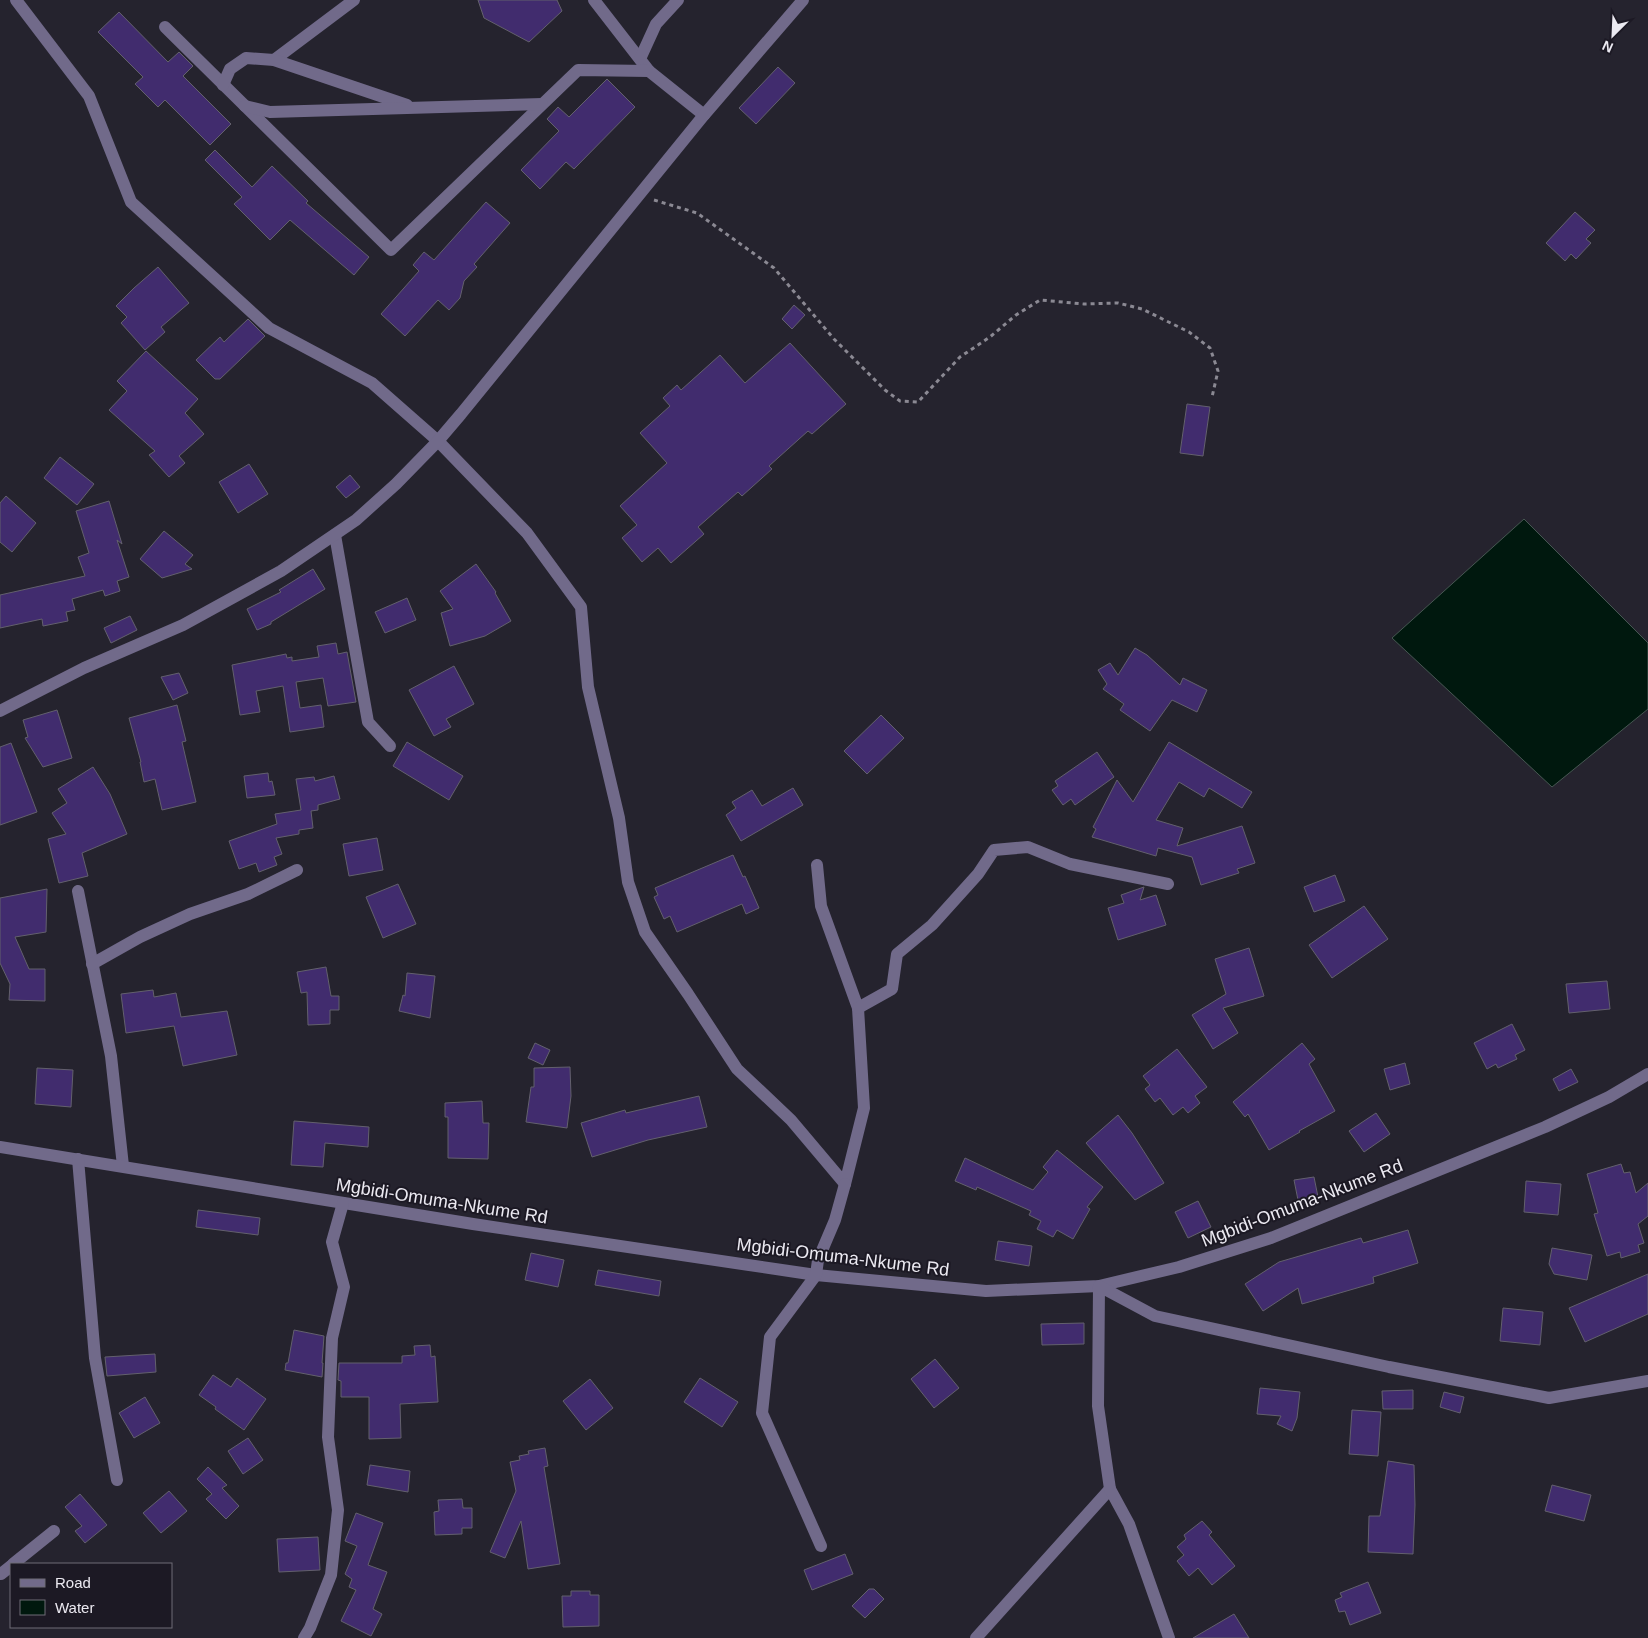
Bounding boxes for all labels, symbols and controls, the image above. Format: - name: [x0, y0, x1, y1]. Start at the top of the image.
- north arrow: [1588, 10, 1638, 60]
- text: N: [1600, 38, 1616, 56]
- street label: Mgbidi-Omuma-Nkume Rd: [1198, 1155, 1406, 1251]
- street label: Mgbidi-Omuma-Nkume Rd: [335, 1174, 549, 1228]
- street label: Mgbidi-Omuma-Nkume Rd: [736, 1234, 950, 1280]
- legend: [10, 1563, 172, 1628]
- text: Road: [55, 1574, 91, 1591]
- text: Water: [55, 1599, 94, 1616]

